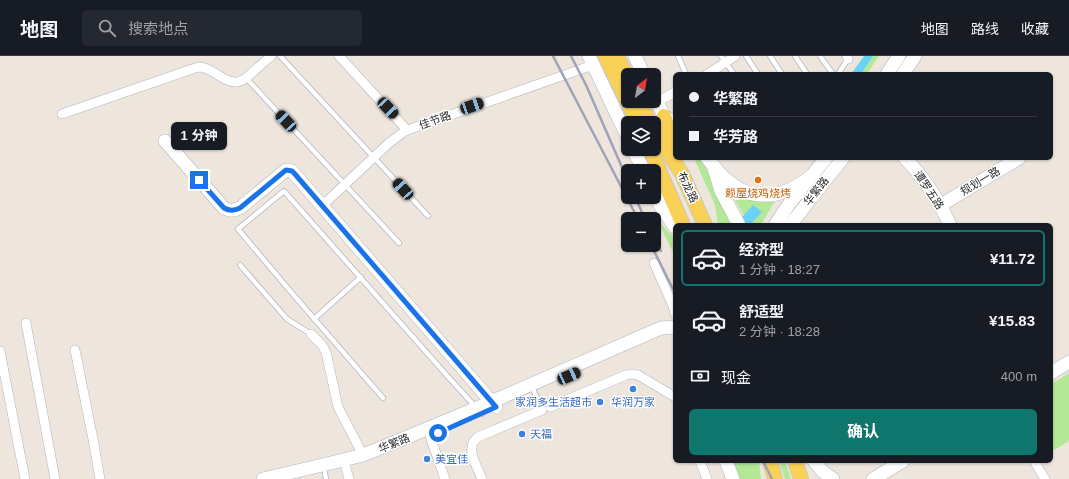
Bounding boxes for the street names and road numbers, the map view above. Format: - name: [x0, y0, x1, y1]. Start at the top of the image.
- street label: 佳节路: [417, 109, 453, 131]
- street label: 规划一路: [958, 165, 1002, 197]
- street label: 谭罗五路: [912, 168, 946, 212]
- street label: 布龙路: [675, 170, 701, 204]
- street label: 华繁路: [801, 174, 831, 208]
- street label: 华繁路: [376, 431, 412, 455]

